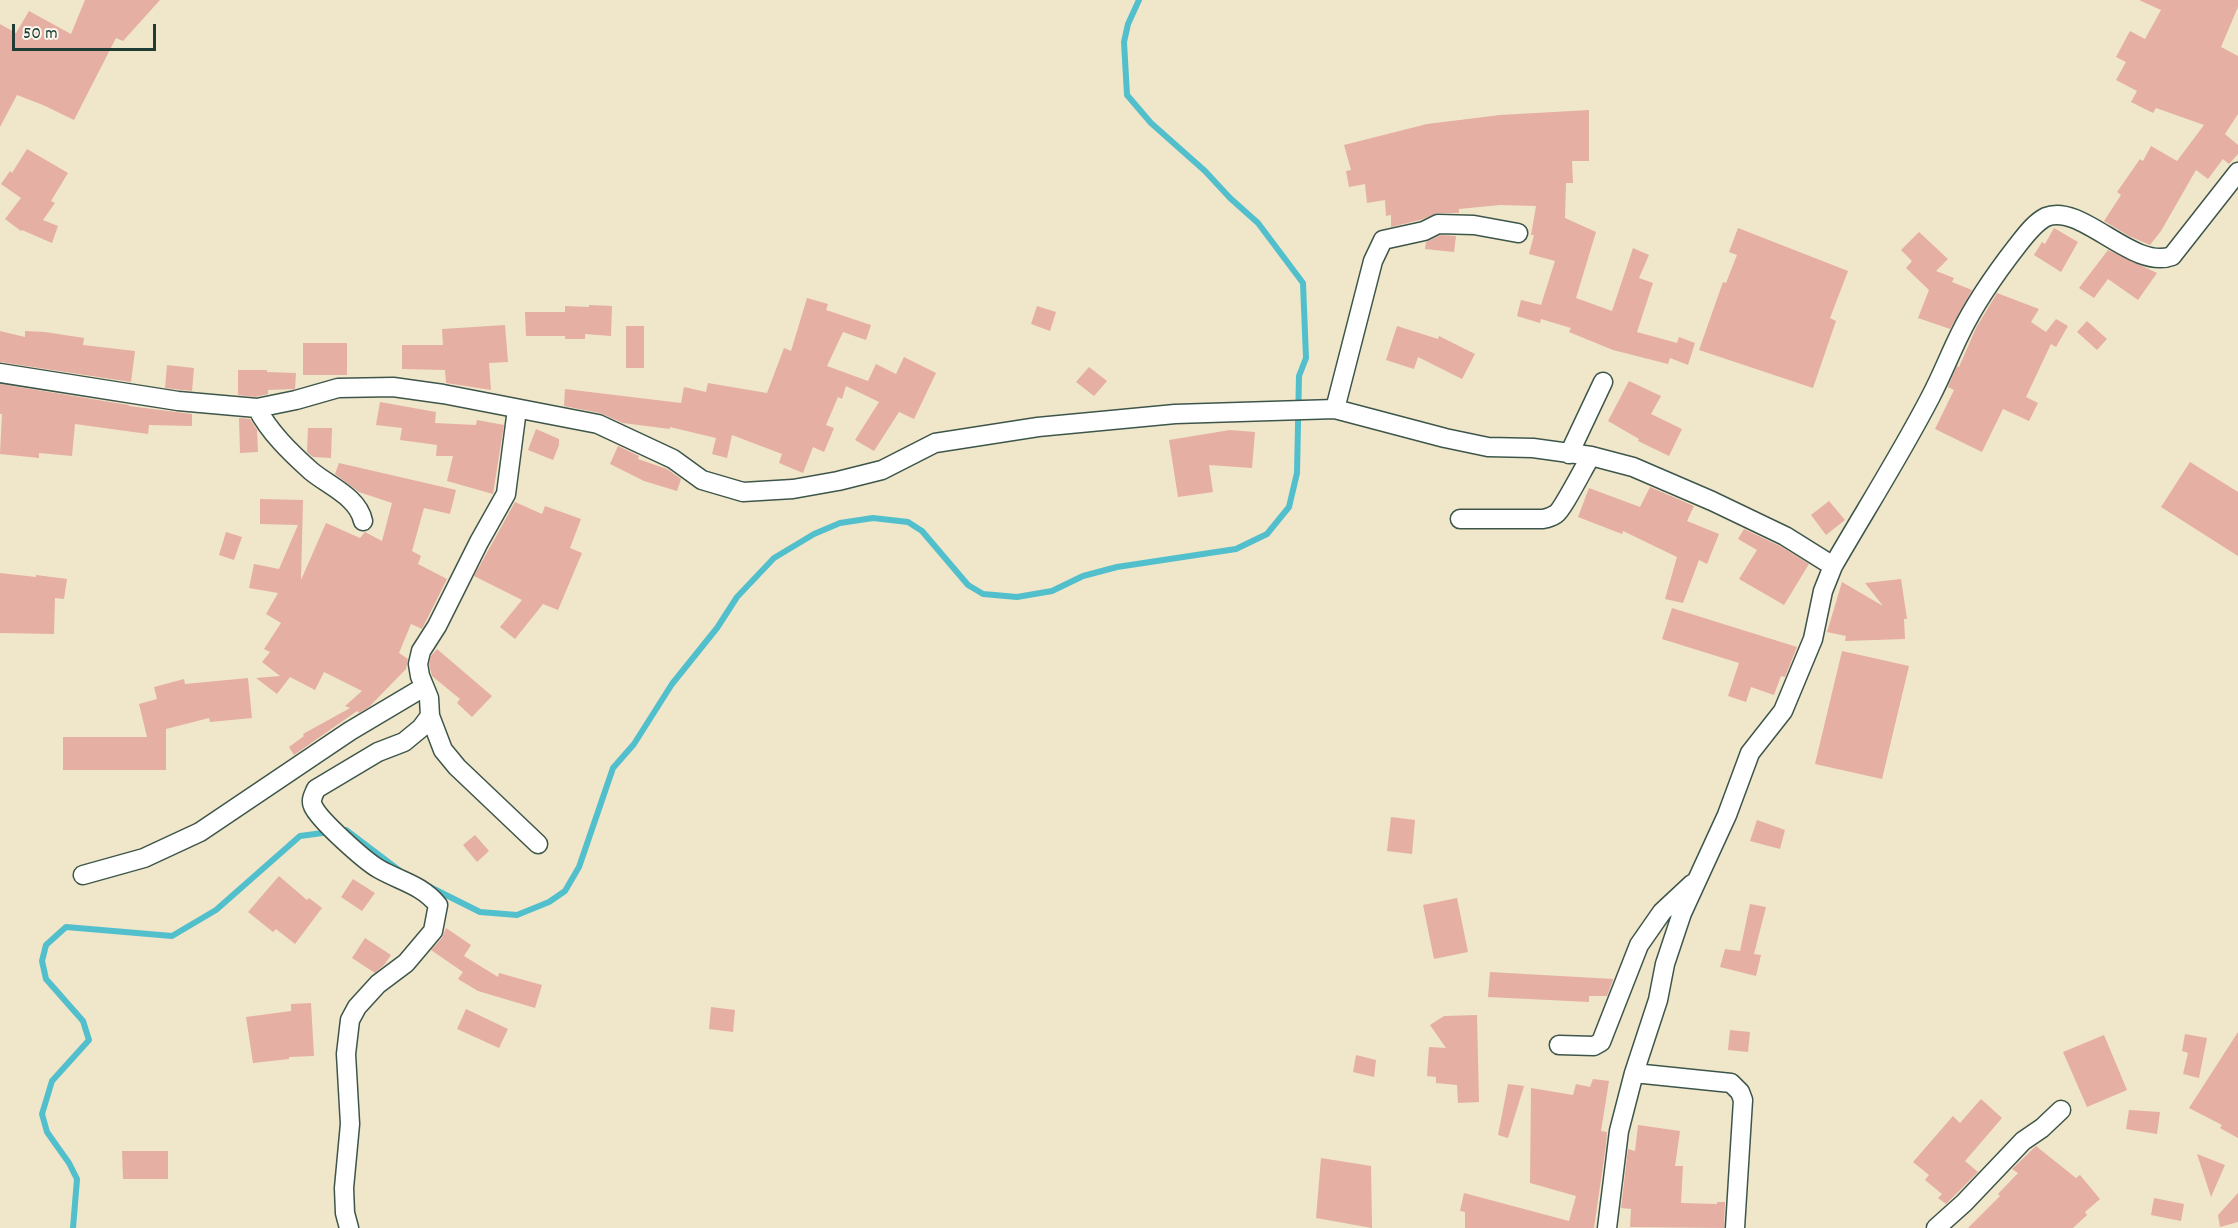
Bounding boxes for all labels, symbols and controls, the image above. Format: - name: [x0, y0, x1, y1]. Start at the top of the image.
- scale bar: [15, 12, 159, 50]
- text: 50 m: [23, 22, 58, 47]

